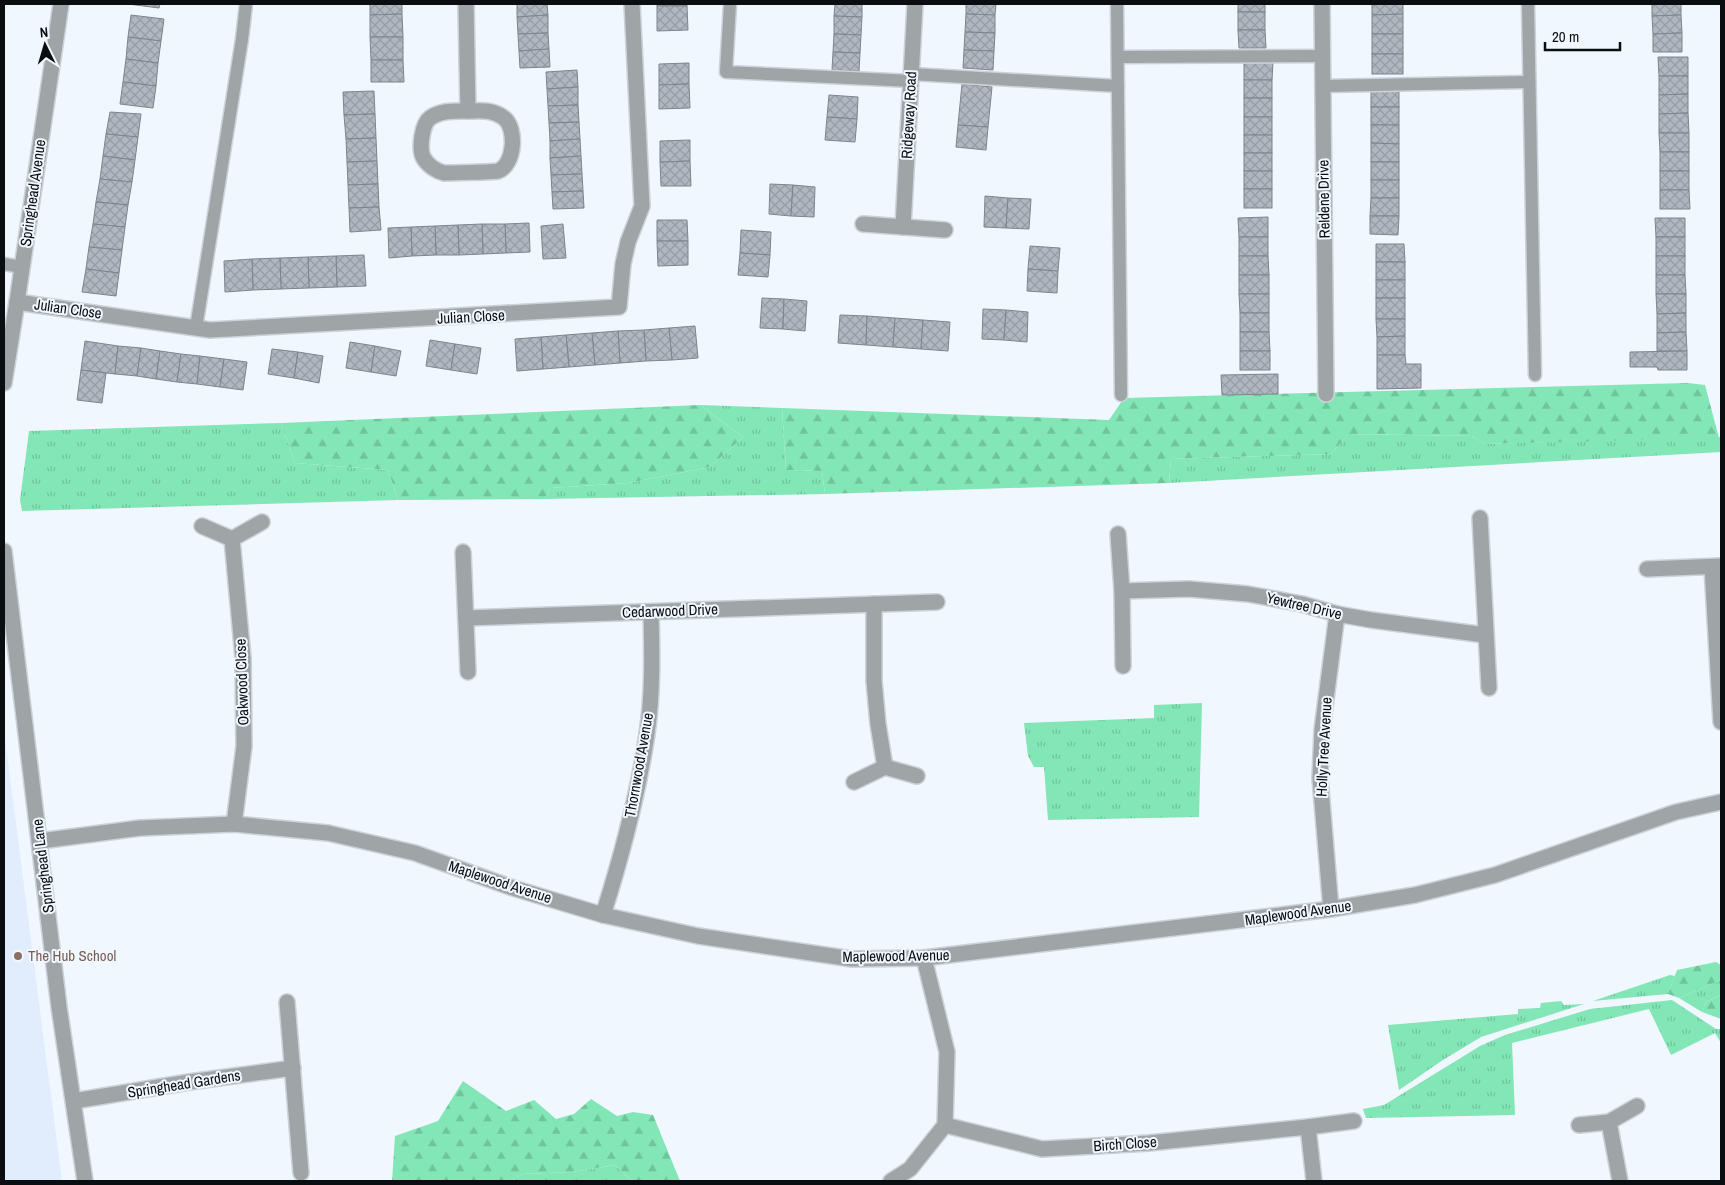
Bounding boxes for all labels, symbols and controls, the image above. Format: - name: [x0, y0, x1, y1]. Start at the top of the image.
- north arrow: [20, 20, 70, 70]
- scale bar: [1545, 20, 1620, 52]
- text: N: [39, 23, 49, 41]
- text: 20 m: [1552, 26, 1579, 47]
- street label: Ridgeway Road: [896, 71, 921, 159]
- street label: Springhead Avenue: [15, 138, 50, 248]
- street label: Reldene Drive: [1312, 159, 1335, 238]
- street label: Julian Close: [33, 293, 103, 324]
- street label: Julian Close: [437, 304, 505, 329]
- street label: Yewtree Drive: [1264, 587, 1344, 624]
- street label: Cedarwood Drive: [622, 598, 718, 623]
- street label: Oakwood Close: [229, 638, 254, 726]
- street label: Holly Tree Avenue: [1310, 697, 1337, 797]
- street label: Thornwood Avenue: [619, 711, 658, 819]
- street label: Springhead Lane: [26, 818, 59, 914]
- street label: Maplewood Avenue: [446, 855, 554, 908]
- street label: Maplewood Avenue: [1243, 895, 1353, 930]
- street label: Maplewood Avenue: [842, 944, 950, 967]
- place label: The Hub School: [28, 945, 116, 966]
- marker: The Hub School: [12, 950, 24, 962]
- street label: Springhead Gardens: [126, 1064, 242, 1103]
- street label: Birch Close: [1093, 1131, 1158, 1156]

